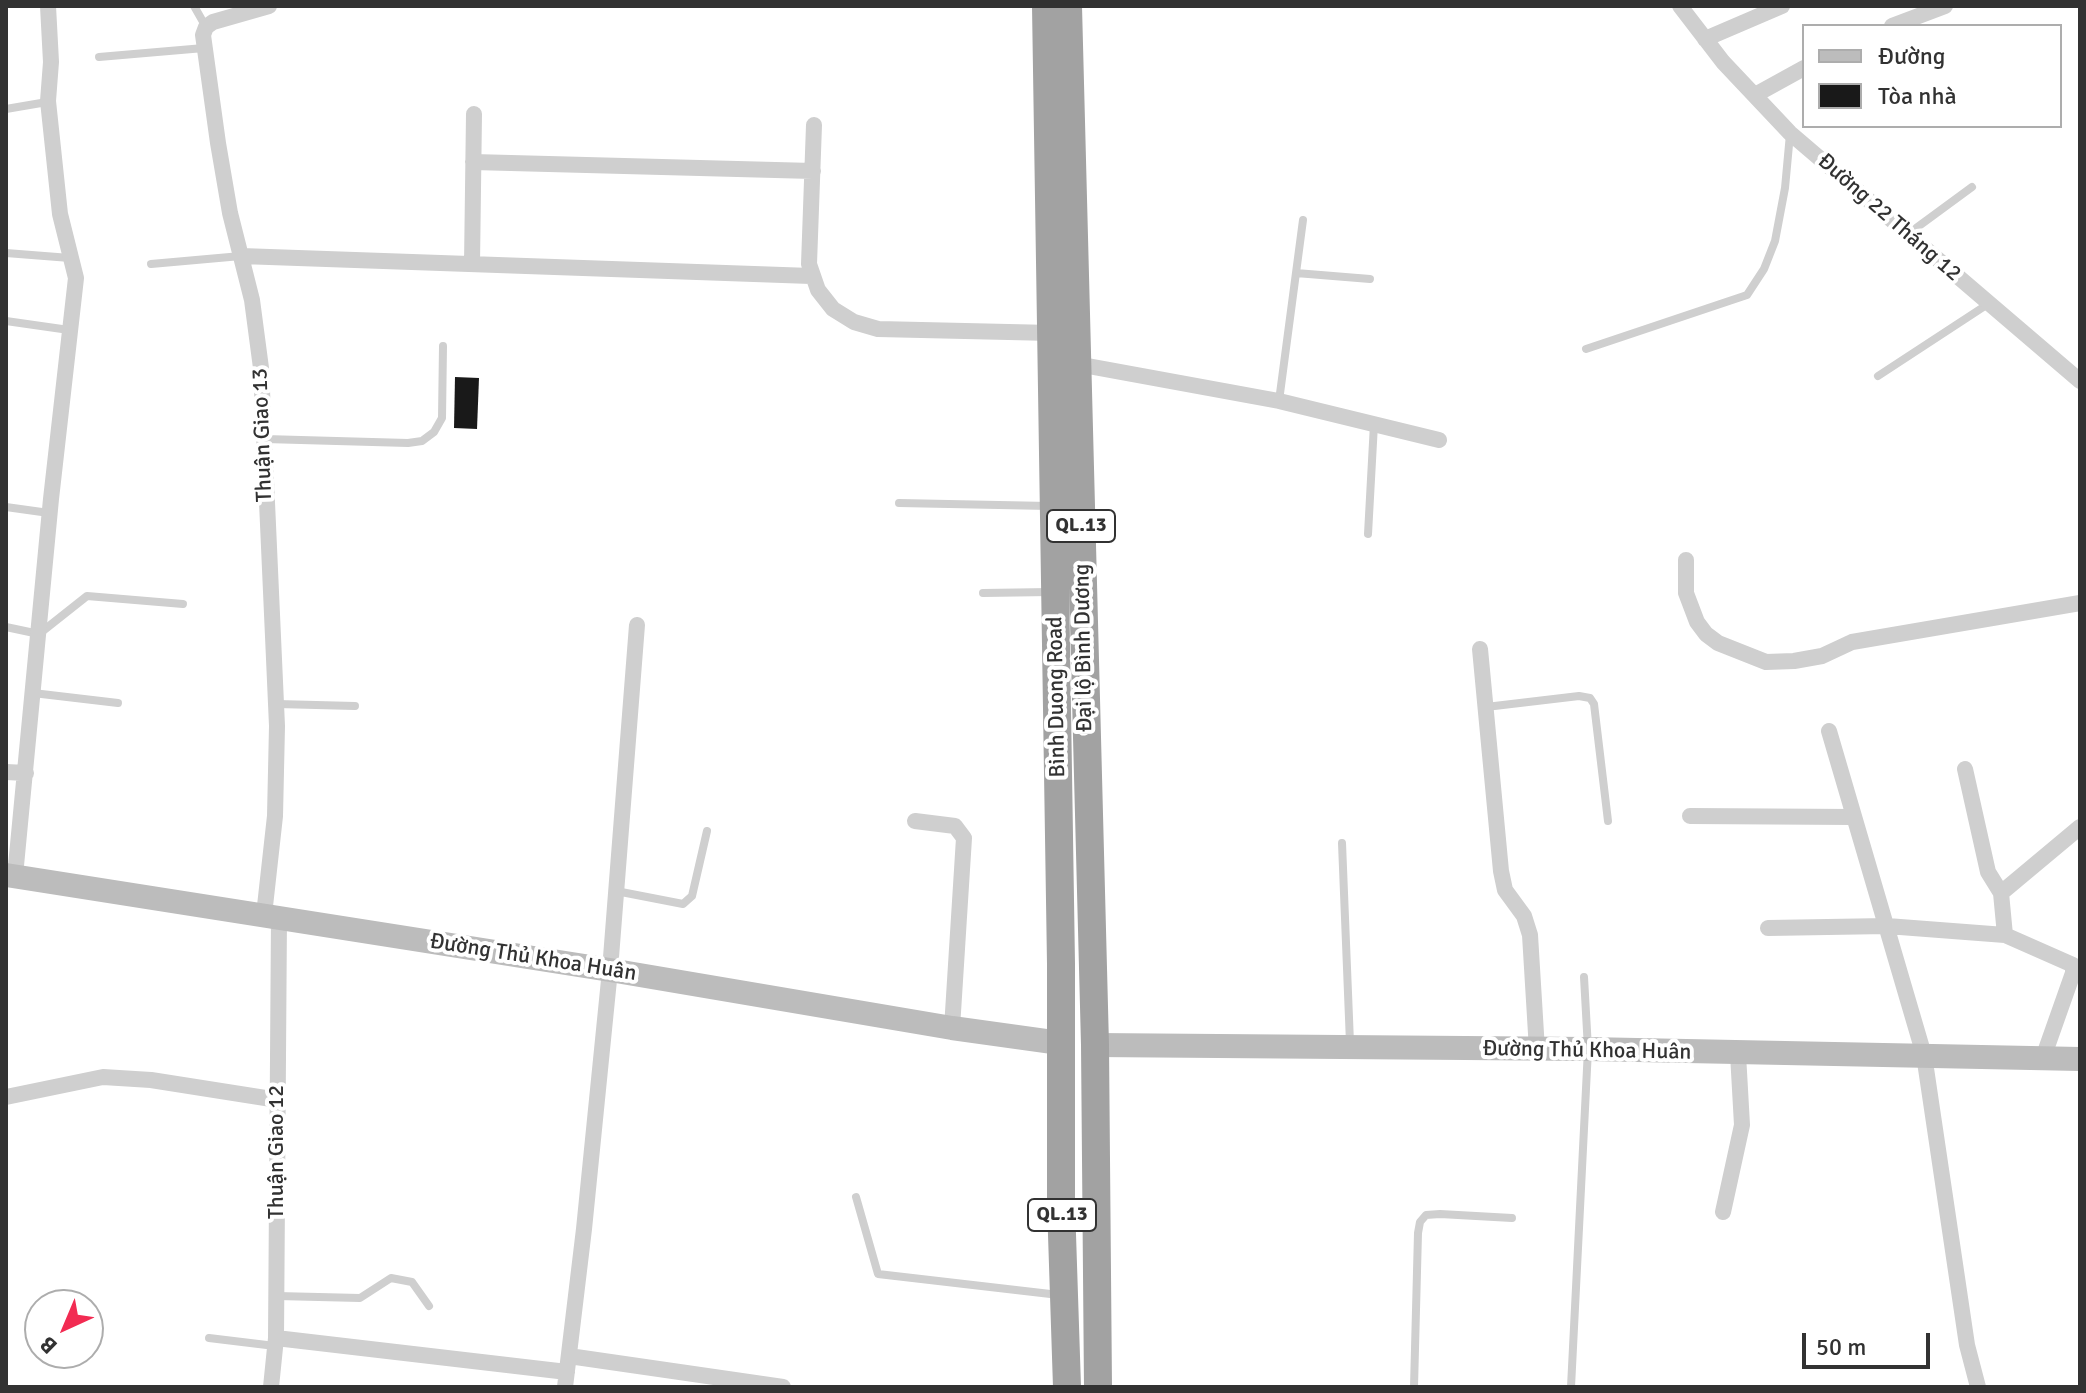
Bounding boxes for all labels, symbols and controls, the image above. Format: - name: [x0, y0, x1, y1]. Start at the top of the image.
- legend: [1802, 24, 2062, 128]
- text: Đường: [1878, 41, 1945, 71]
- text: Tòa nhà: [1878, 81, 1957, 111]
- street label: Đường 22 Tháng 12: [1812, 149, 1966, 287]
- street label: Thuận Giao 13: [247, 368, 279, 502]
- road number: QL.13: [1047, 510, 1115, 542]
- street label: Đại lộ Bình Dương: [1069, 564, 1099, 732]
- street label: Binh Duong Road: [1042, 616, 1072, 778]
- street label: Đường Thủ Khoa Huân: [428, 929, 638, 987]
- street label: Đường Thủ Khoa Huân: [1482, 1036, 1692, 1066]
- street label: Thuận Giao 12: [264, 1085, 290, 1219]
- road number: QL.13: [1028, 1199, 1096, 1231]
- north arrow: [24, 1289, 104, 1369]
- scale bar: [1806, 1317, 1934, 1367]
- text: B: [34, 1331, 63, 1360]
- text: 50 m: [1816, 1332, 1866, 1362]

